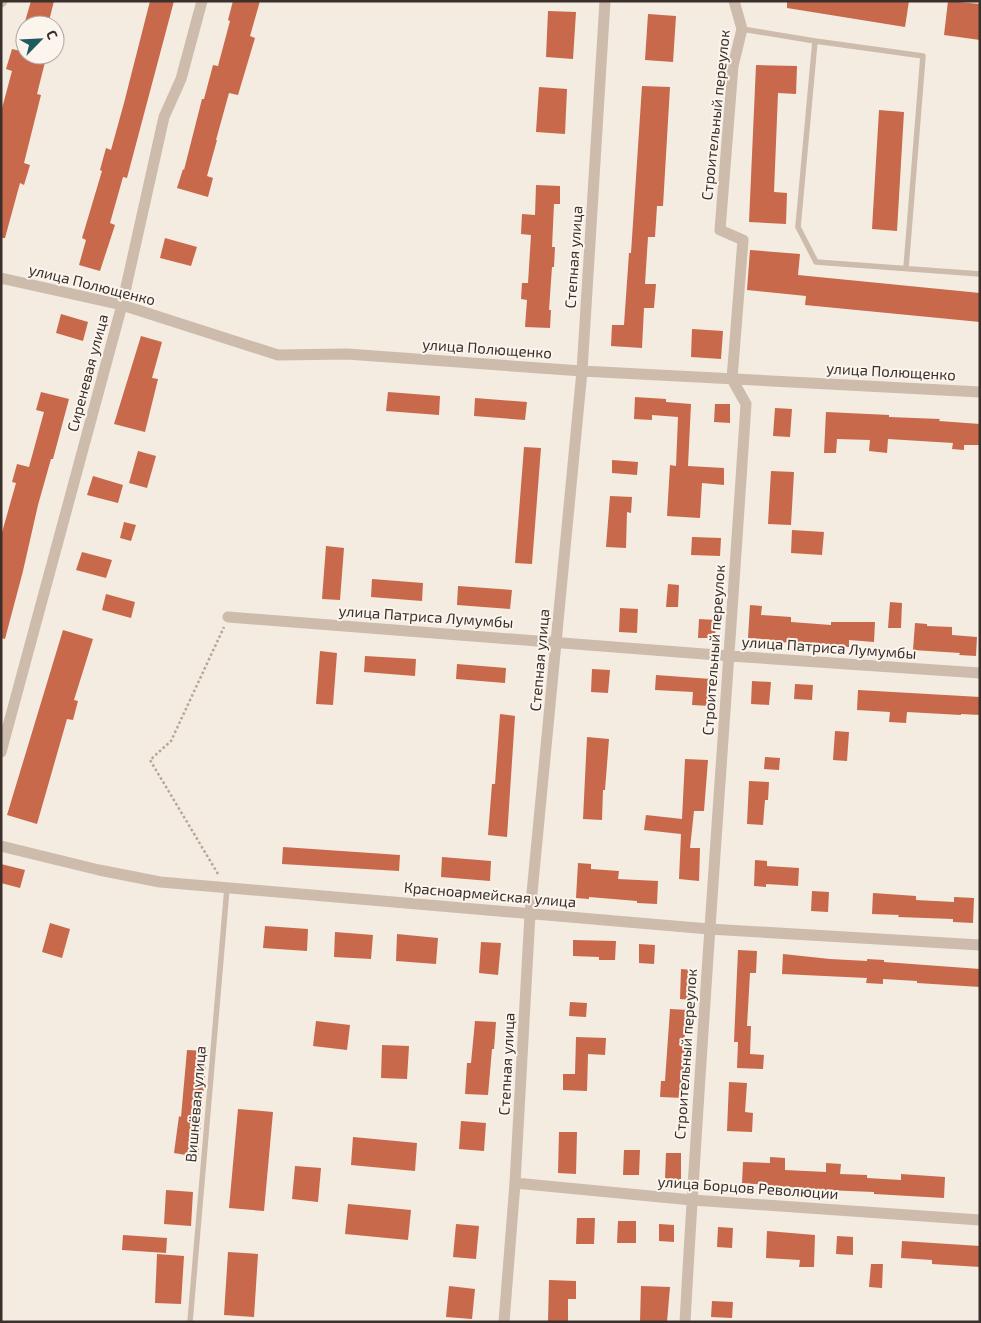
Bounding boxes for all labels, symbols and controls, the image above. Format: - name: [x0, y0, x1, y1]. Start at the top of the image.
- north arrow: [15, 15, 65, 65]
- text: С: [43, 27, 62, 42]
- street label: Строительный переулок: [697, 29, 734, 201]
- street label: Степная улица: [560, 205, 587, 309]
- street label: улица Полющенко: [27, 260, 157, 309]
- street label: Сиреневая улица: [63, 312, 112, 434]
- street label: улица Полющенко: [422, 334, 552, 363]
- street label: улица Полющенко: [826, 359, 956, 384]
- street label: Строительный переулок: [698, 564, 729, 736]
- street label: улица Патриса Лумумбы: [338, 601, 514, 632]
- street label: Степная улица: [526, 608, 553, 712]
- street label: улица Патриса Лумумбы: [741, 632, 917, 663]
- street label: Красноармейская улица: [403, 878, 577, 912]
- street label: Строительный переулок: [670, 968, 701, 1140]
- street label: Степная улица: [494, 1012, 519, 1116]
- street label: Вишнёвая улица: [181, 1045, 210, 1163]
- street label: улица Борцов Революции: [657, 1172, 839, 1203]

